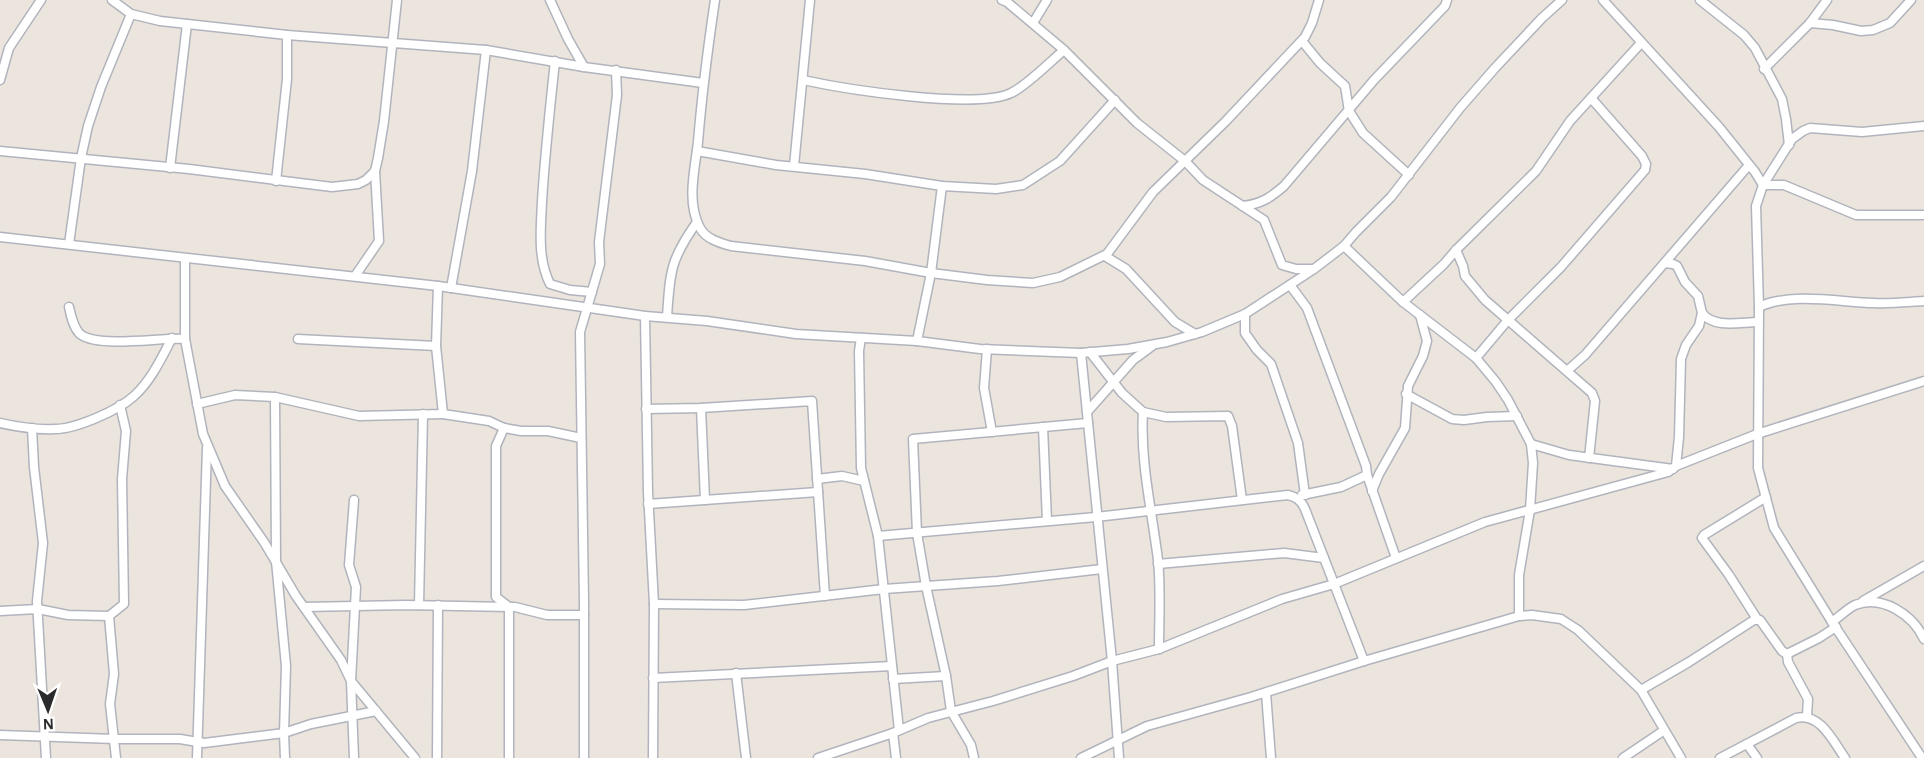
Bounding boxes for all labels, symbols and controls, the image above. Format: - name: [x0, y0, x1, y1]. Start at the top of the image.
- north arrow: [18, 680, 78, 740]
- text: N: [43, 716, 54, 732]

